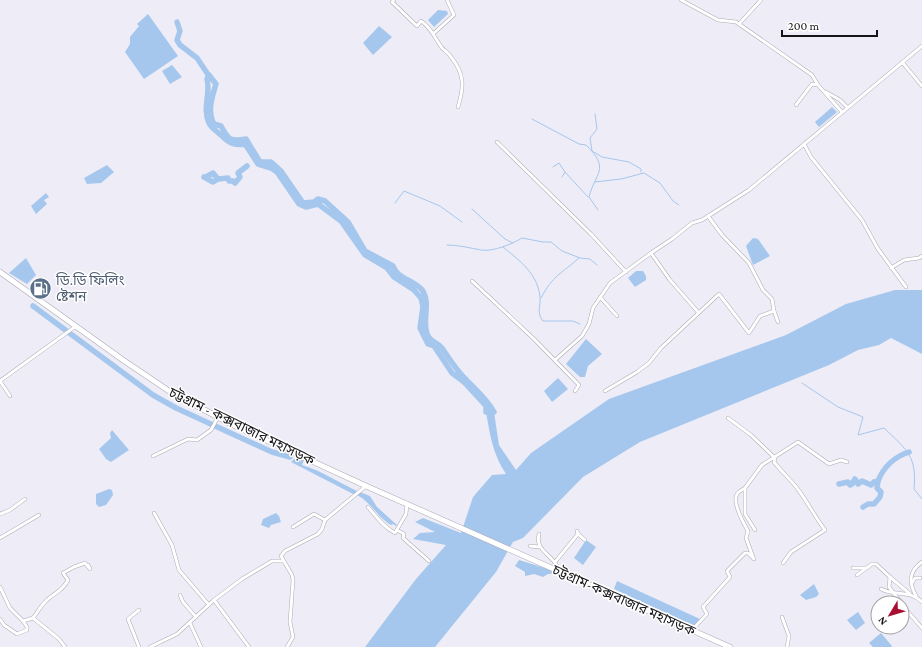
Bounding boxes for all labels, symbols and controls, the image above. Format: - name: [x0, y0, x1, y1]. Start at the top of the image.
- scale bar: [782, 12, 877, 38]
- text: 200 m: [788, 19, 820, 33]
- place label: ডি.ডি ফিলিং ষ্টেশন: [55, 272, 125, 304]
- fuel station icon: ডি.ডি ফিলিং ষ্টেশন: [28, 275, 54, 301]
- street label: চট্টগ্রাম - কক্সবাজার মহাসড়ক: [166, 383, 318, 469]
- street label: চট্টগ্রাম-কক্সবাজার মহাসড়ক: [549, 561, 699, 639]
- north arrow: [870, 595, 910, 635]
- text: N: [875, 614, 889, 628]

